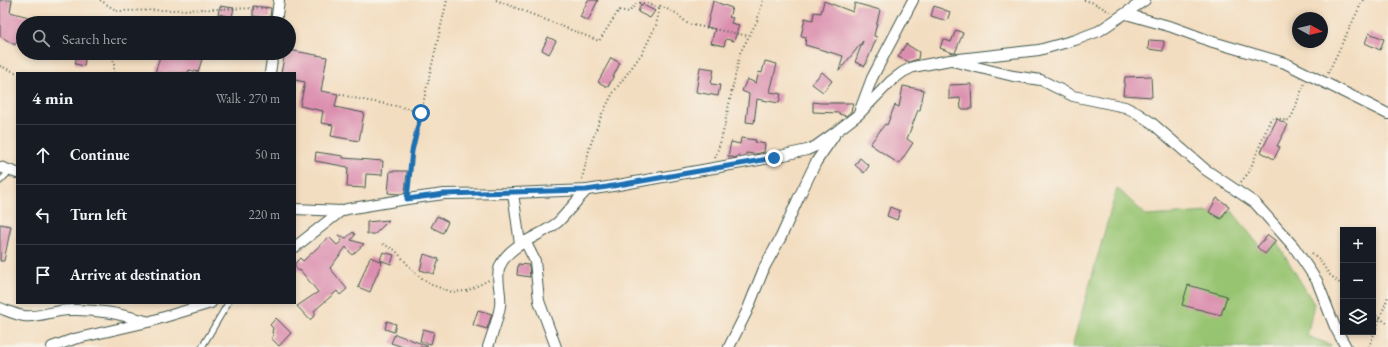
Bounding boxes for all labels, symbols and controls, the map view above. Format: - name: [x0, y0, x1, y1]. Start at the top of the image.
- north arrow: [1292, 12, 1328, 48]
- search box: [16, 16, 296, 60]
- icon: search: [30, 27, 52, 49]
- text: Search here: [62, 29, 127, 48]
- text: 4 min: [32, 87, 73, 109]
- text: Walk · 270 m: [216, 90, 280, 107]
- route start: [412, 104, 430, 122]
- icon: ahead: [32, 144, 54, 166]
- text: Continue: [70, 145, 130, 164]
- text: 50 m: [255, 146, 280, 163]
- route end: [765, 149, 783, 167]
- icon: left: [32, 204, 54, 226]
- text: Turn left: [70, 205, 127, 224]
- text: 220 m: [249, 206, 280, 223]
- map controls: [1340, 227, 1376, 335]
- button: +: [1340, 227, 1376, 263]
- button: −: [1340, 263, 1376, 299]
- icon: arrive: [32, 264, 54, 286]
- text: Arrive at destination: [70, 265, 201, 284]
- button: layers: [1340, 299, 1376, 335]

